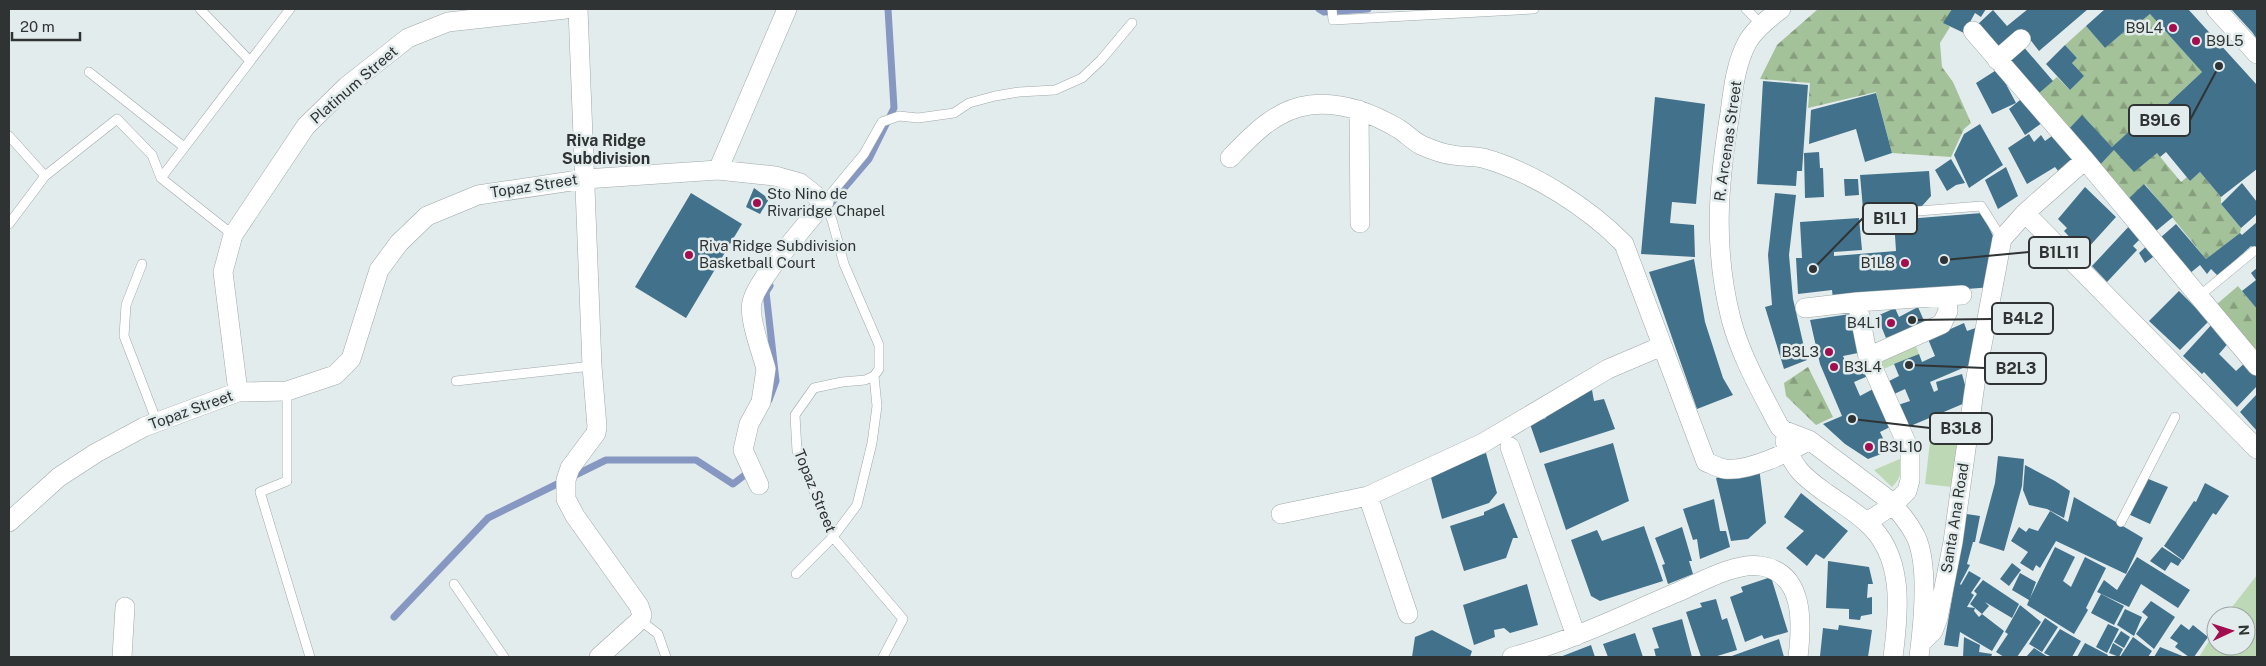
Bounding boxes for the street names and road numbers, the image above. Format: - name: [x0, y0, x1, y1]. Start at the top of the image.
- street label: Platinum Street: [307, 42, 401, 127]
- street label: R. Arcenas Street: [1711, 79, 1744, 202]
- street label: Topaz Street: [489, 170, 579, 201]
- street label: Topaz Street: [147, 386, 235, 433]
- street label: Topaz Street: [791, 447, 840, 535]
- street label: Santa Ana Road: [1937, 462, 1972, 574]

